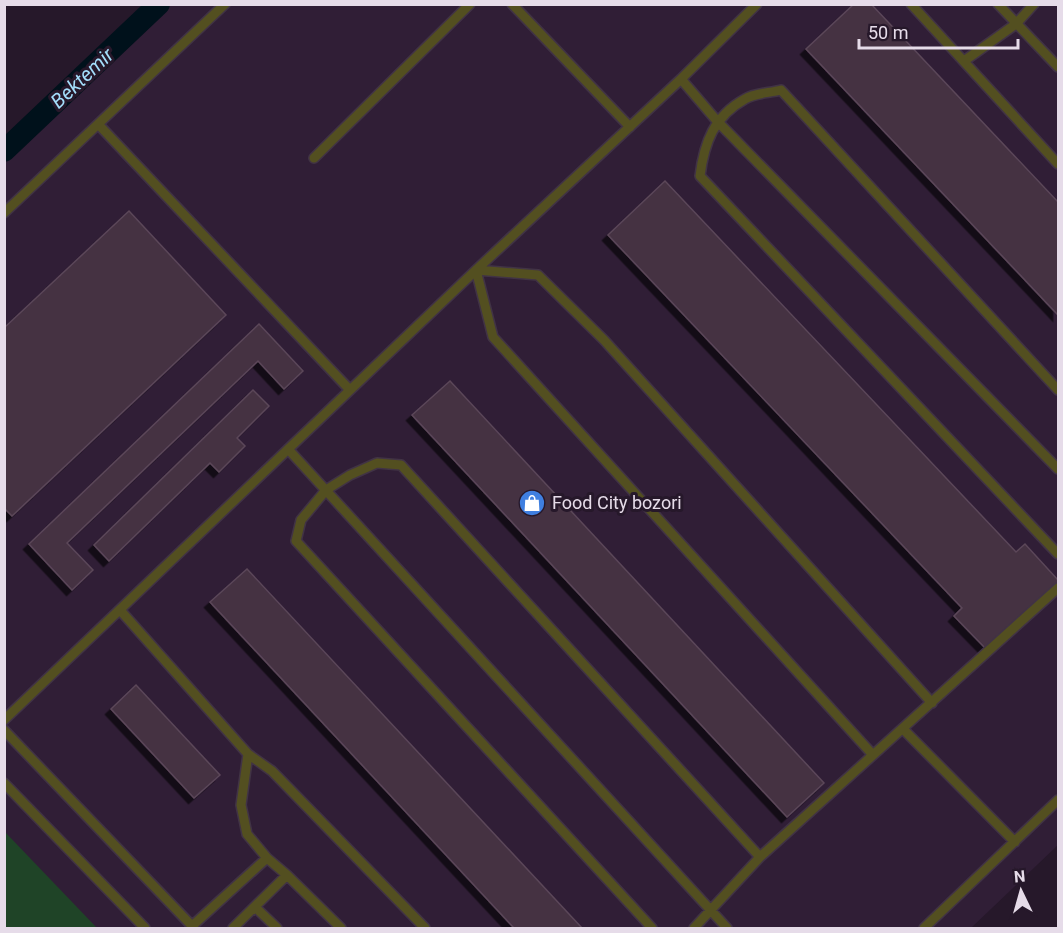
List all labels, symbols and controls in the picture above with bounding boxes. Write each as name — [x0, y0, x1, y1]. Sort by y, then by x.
scale bar — [859, 12, 1018, 50]
text: 50 m — [868, 22, 908, 43]
water label: Bektemir — [46, 42, 119, 113]
shop icon: Food City bozori — [517, 488, 547, 518]
place label: Food City bozori — [552, 492, 682, 513]
north arrow — [991, 861, 1051, 921]
text: N — [1013, 867, 1026, 887]

